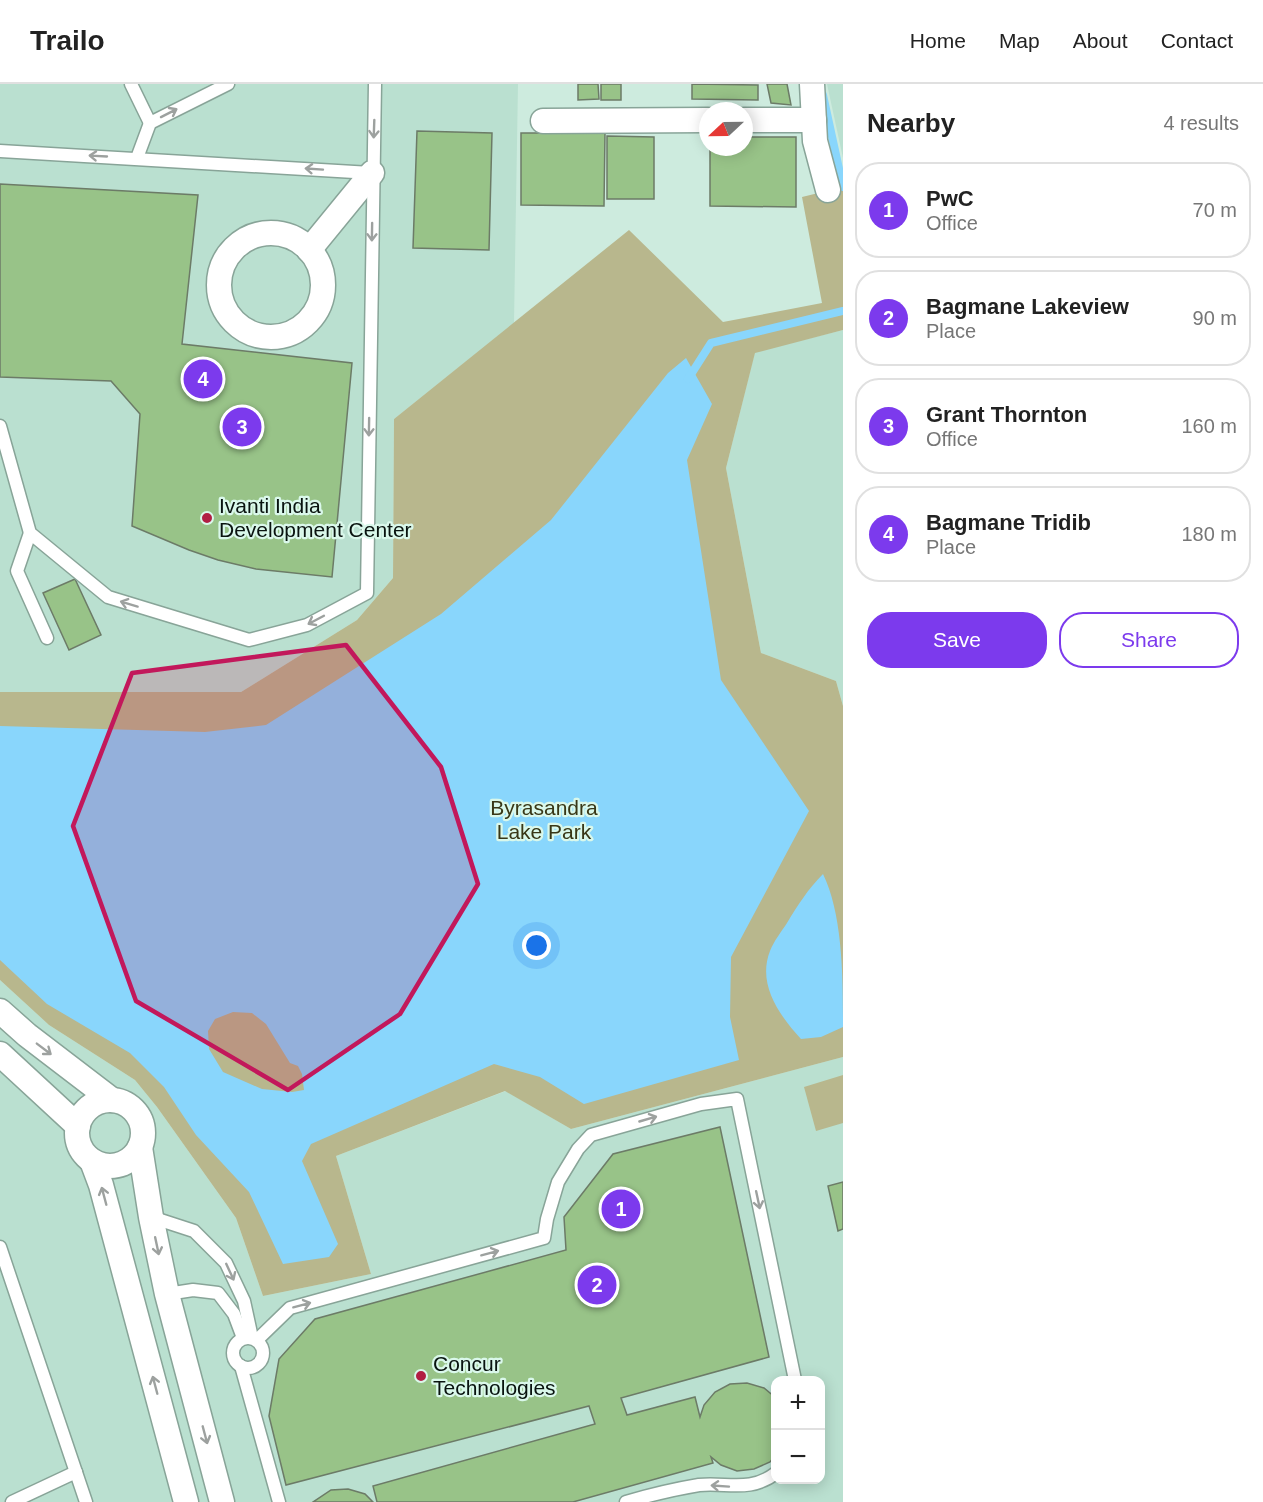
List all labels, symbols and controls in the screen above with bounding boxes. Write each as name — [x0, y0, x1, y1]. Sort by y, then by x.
text: Trailo — [30, 25, 105, 56]
text: Home — [910, 29, 966, 52]
text: Map — [999, 29, 1040, 52]
text: About — [1073, 29, 1128, 52]
text: Contact — [1161, 29, 1233, 52]
north arrow — [699, 102, 753, 156]
one-way arrow — [160, 107, 178, 119]
text: Nearby — [867, 108, 955, 138]
text: 4 results — [1163, 112, 1239, 134]
one-way arrow — [368, 118, 379, 138]
one-way arrow — [89, 150, 109, 161]
one-way arrow — [304, 164, 324, 175]
text: PwC — [926, 186, 974, 211]
text: 1 — [883, 199, 894, 221]
text: 70 m — [1193, 199, 1237, 221]
text: Office — [926, 212, 978, 234]
one-way arrow — [366, 221, 377, 241]
text: Bagmane Lakeview — [926, 294, 1129, 319]
text: 2 — [883, 307, 894, 329]
text: 90 m — [1193, 307, 1237, 329]
text: Place — [926, 320, 976, 342]
pin: 4 — [184, 356, 222, 402]
text: Grant Thornton — [926, 402, 1087, 427]
pin: 3 — [222, 404, 262, 450]
text: 3 — [883, 415, 894, 437]
text: 160 m — [1181, 415, 1237, 437]
one-way arrow — [363, 416, 375, 436]
text: Office — [926, 428, 978, 450]
place label: Ivanti India Development Center — [219, 494, 412, 541]
text: Bagmane Tridib — [926, 510, 1091, 535]
marker: Ivanti India Development Center — [200, 511, 214, 525]
text: 4 — [883, 523, 894, 545]
text: 180 m — [1181, 523, 1237, 545]
text: Place — [926, 536, 976, 558]
one-way arrow — [120, 598, 139, 609]
button: Save — [867, 612, 1047, 668]
button: Share — [1059, 612, 1239, 668]
one-way arrow — [307, 615, 325, 627]
park label: Byrasandra Lake Park — [490, 796, 598, 843]
your location — [522, 931, 551, 960]
one-way arrow — [36, 1042, 52, 1055]
one-way arrow — [638, 1113, 657, 1124]
pin: 1 — [602, 1186, 640, 1232]
one-way arrow — [98, 1187, 109, 1206]
one-way arrow — [753, 1190, 764, 1210]
one-way arrow — [152, 1236, 163, 1256]
one-way arrow — [480, 1247, 499, 1258]
pin: 2 — [578, 1262, 616, 1308]
one-way arrow — [225, 1263, 237, 1281]
one-way arrow — [292, 1299, 311, 1310]
place label: Concur Technologies — [433, 1352, 556, 1399]
marker: Concur Technologies — [414, 1369, 428, 1383]
one-way arrow — [148, 1376, 160, 1395]
map controls — [771, 1376, 825, 1484]
button: + — [771, 1376, 825, 1430]
one-way arrow — [199, 1426, 211, 1445]
button: − — [771, 1430, 825, 1484]
one-way arrow — [711, 1480, 731, 1491]

